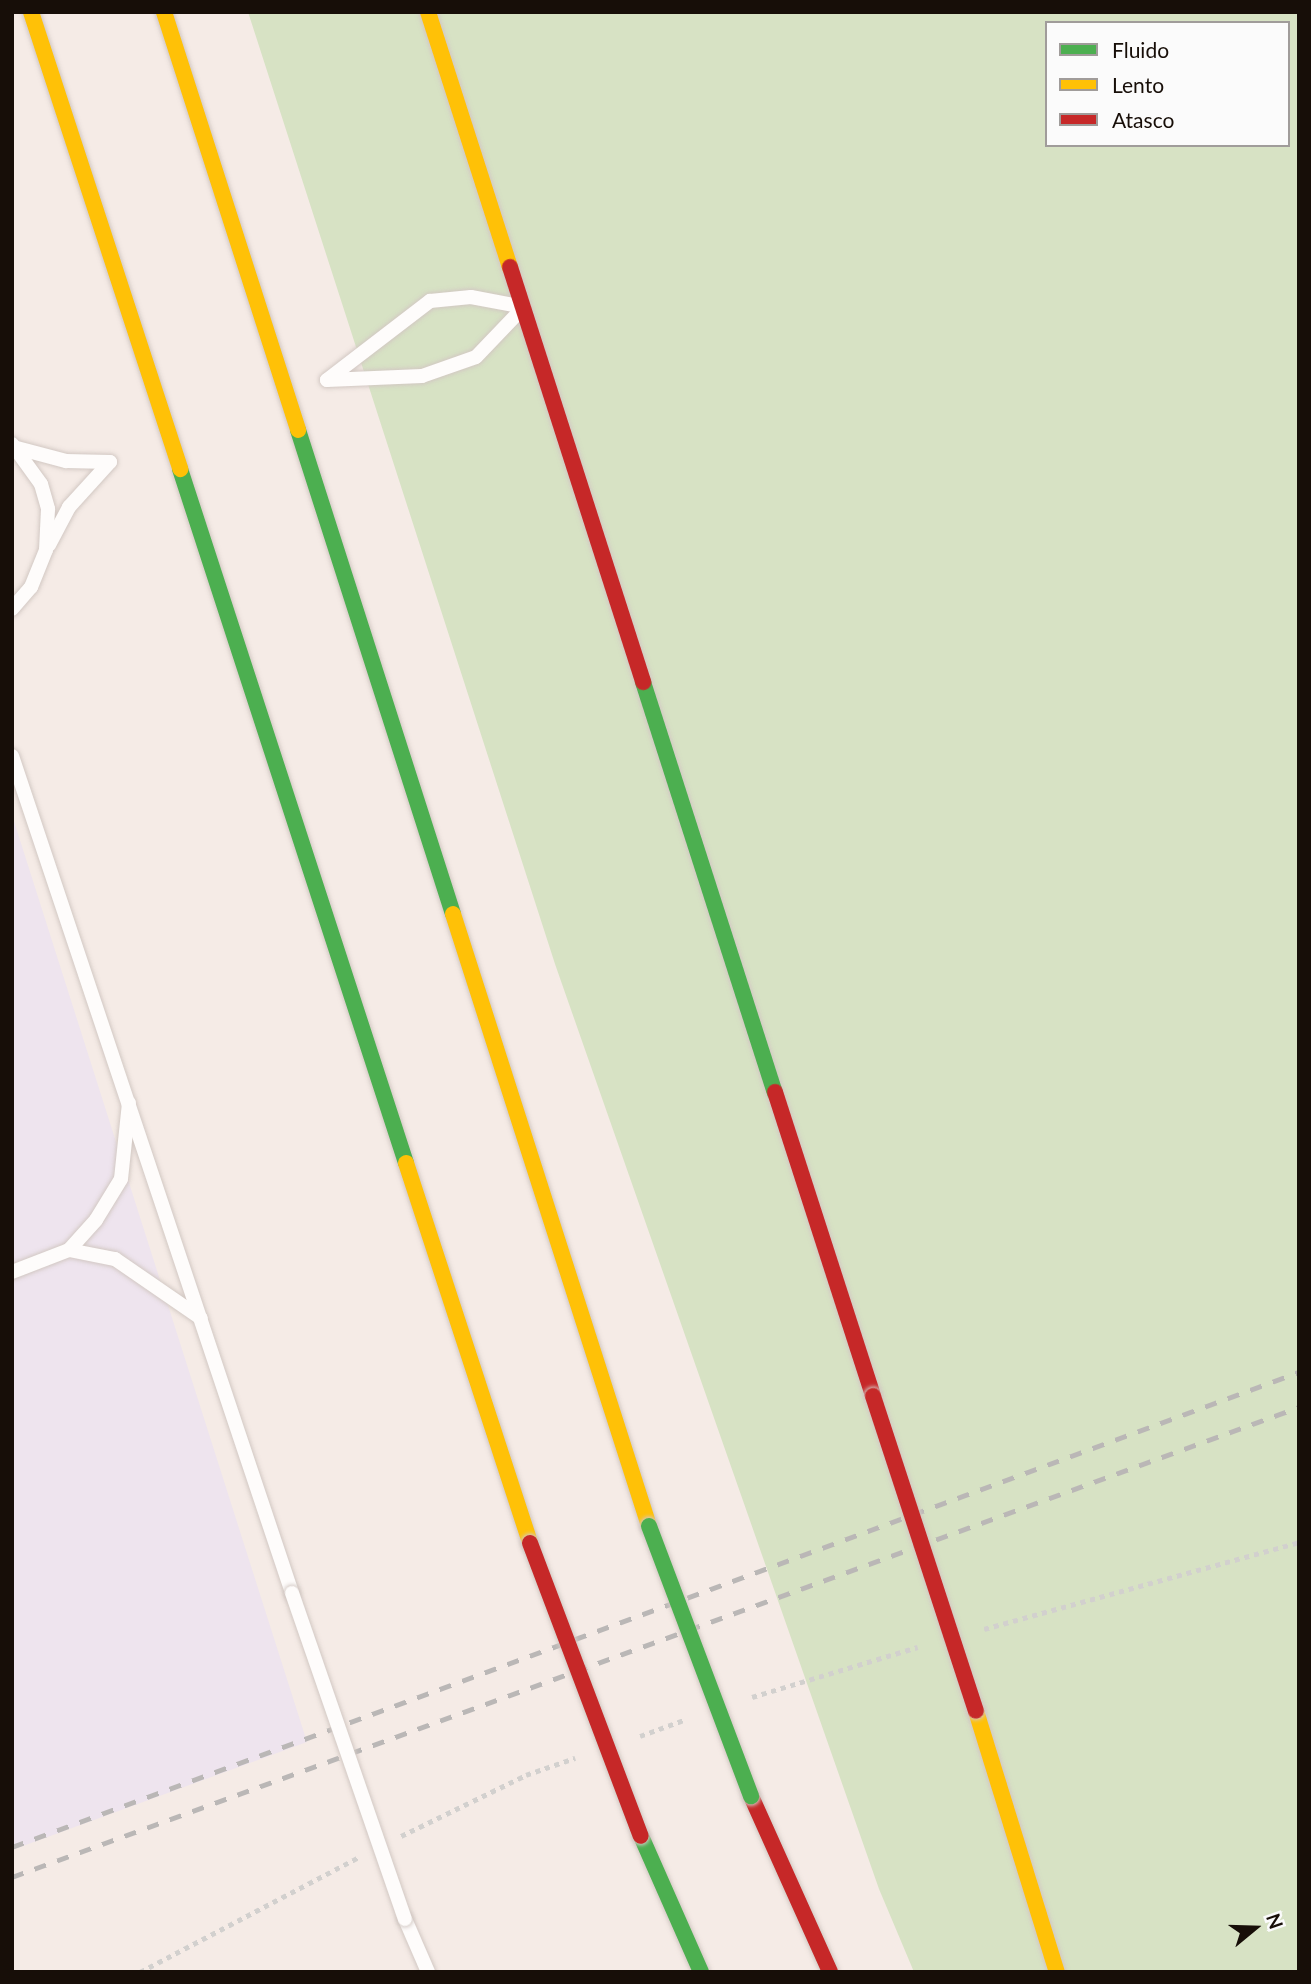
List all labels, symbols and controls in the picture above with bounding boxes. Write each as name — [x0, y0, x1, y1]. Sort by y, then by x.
legend — [1045, 21, 1290, 147]
text: Fluido — [1112, 37, 1169, 62]
text: Lento — [1112, 72, 1164, 97]
text: Atasco — [1112, 107, 1174, 132]
north arrow — [1220, 1893, 1290, 1963]
text: N — [1262, 1910, 1289, 1932]

